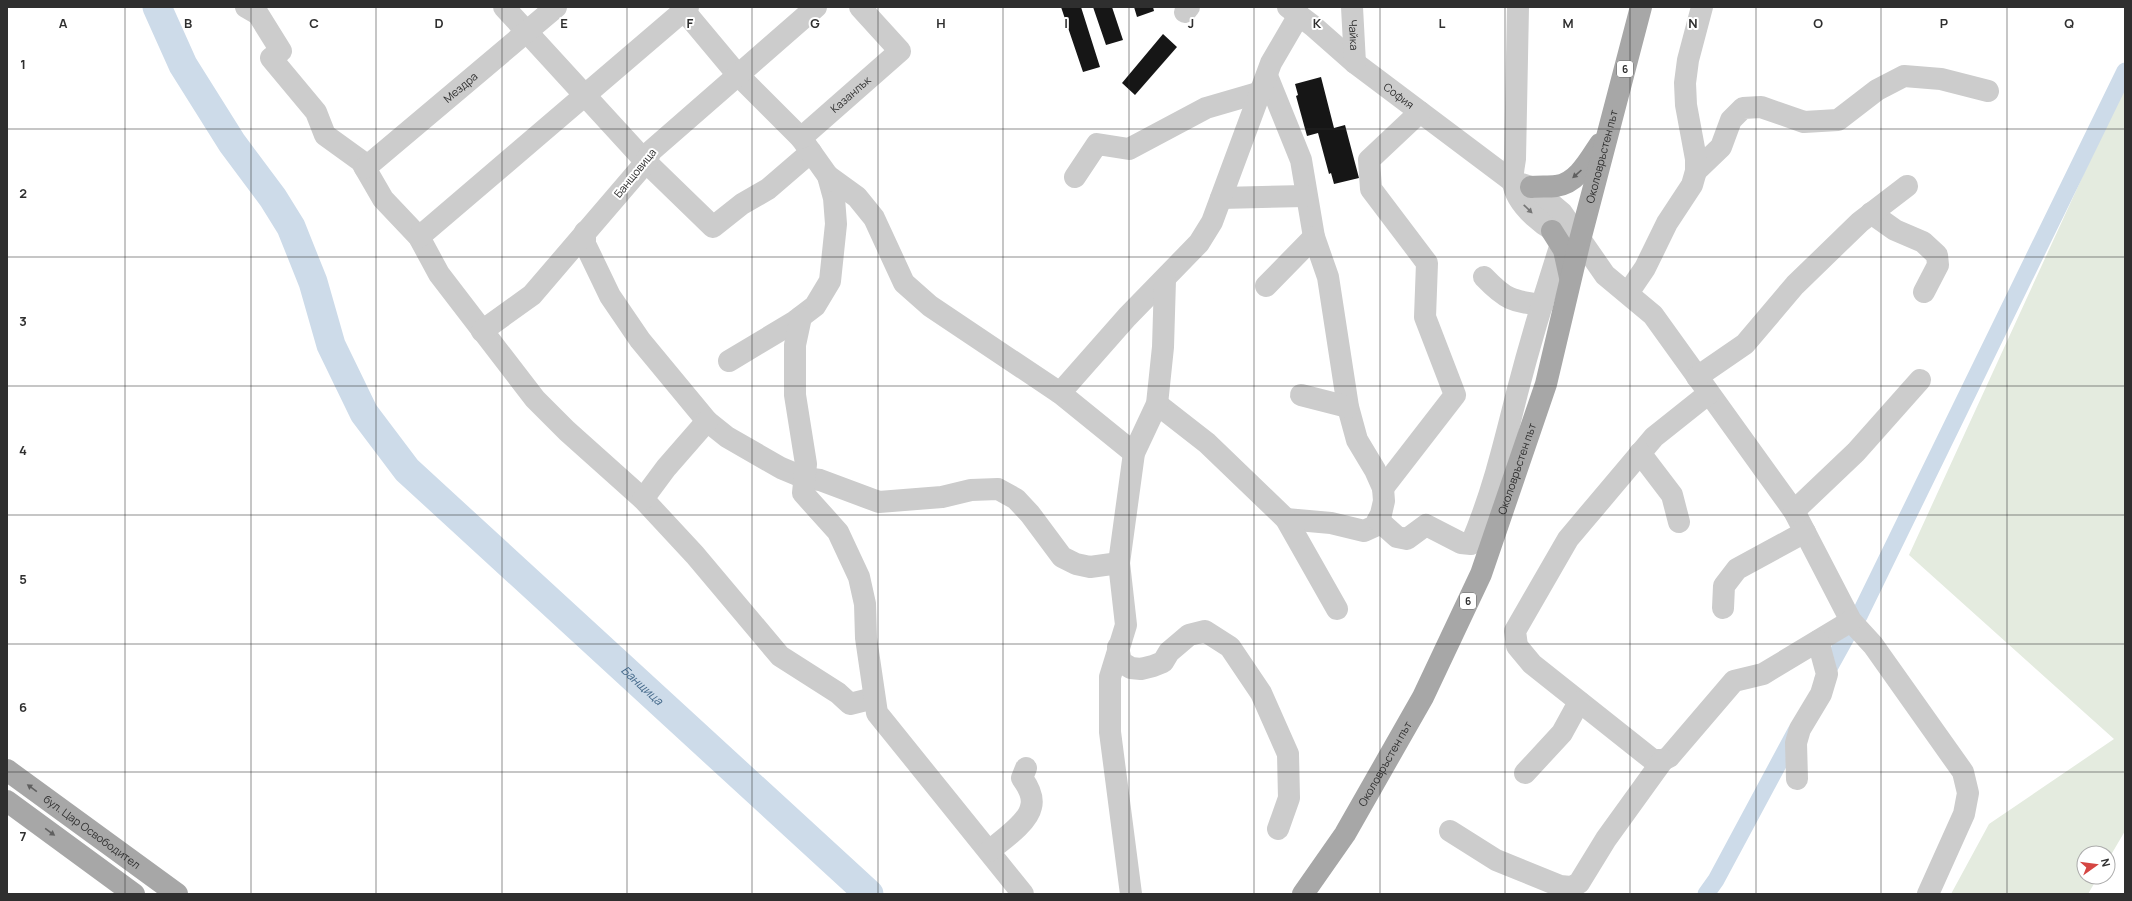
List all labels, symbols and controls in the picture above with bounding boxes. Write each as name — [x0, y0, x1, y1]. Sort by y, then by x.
text: A — [59, 14, 68, 32]
text: B — [184, 14, 192, 32]
text: C — [309, 14, 319, 32]
text: D — [434, 14, 444, 32]
text: E — [560, 14, 568, 32]
text: F — [687, 14, 694, 32]
text: G — [810, 14, 820, 32]
text: H — [936, 14, 946, 32]
text: I — [1064, 14, 1068, 32]
text: J — [1188, 14, 1194, 32]
text: K — [1313, 14, 1322, 32]
text: L — [1439, 14, 1446, 32]
text: M — [1562, 14, 1574, 32]
text: N — [1688, 14, 1698, 32]
text: O — [1813, 14, 1823, 32]
text: P — [1940, 14, 1948, 32]
text: Q — [2064, 14, 2074, 32]
street label: Чайка — [1346, 19, 1362, 51]
text: 1 — [20, 55, 26, 73]
road number: 6 — [1617, 61, 1633, 77]
street label: Мездра — [440, 68, 480, 106]
street label: Казанлък — [827, 72, 874, 116]
street label: София — [1381, 79, 1417, 112]
street label: Околовръстен път — [1582, 108, 1621, 205]
street label: Банщовица — [610, 145, 659, 200]
one-way arrow — [1572, 169, 1582, 179]
text: 2 — [19, 184, 27, 202]
one-way arrow — [1523, 204, 1533, 214]
text: 3 — [19, 312, 27, 330]
street label: Околовръстен път — [1494, 420, 1539, 517]
text: 4 — [19, 441, 27, 459]
text: 5 — [19, 570, 27, 588]
road number: 6 — [1460, 593, 1476, 609]
water label: Банщица — [618, 662, 668, 710]
text: 6 — [19, 698, 27, 716]
street label: Околовръстен път — [1354, 718, 1415, 809]
one-way arrow — [27, 784, 38, 792]
street label: бул. Цар Освободител — [41, 791, 144, 872]
text: 7 — [20, 827, 27, 845]
one-way arrow — [44, 828, 55, 836]
north arrow — [2076, 845, 2116, 885]
text: N — [2098, 857, 2114, 868]

